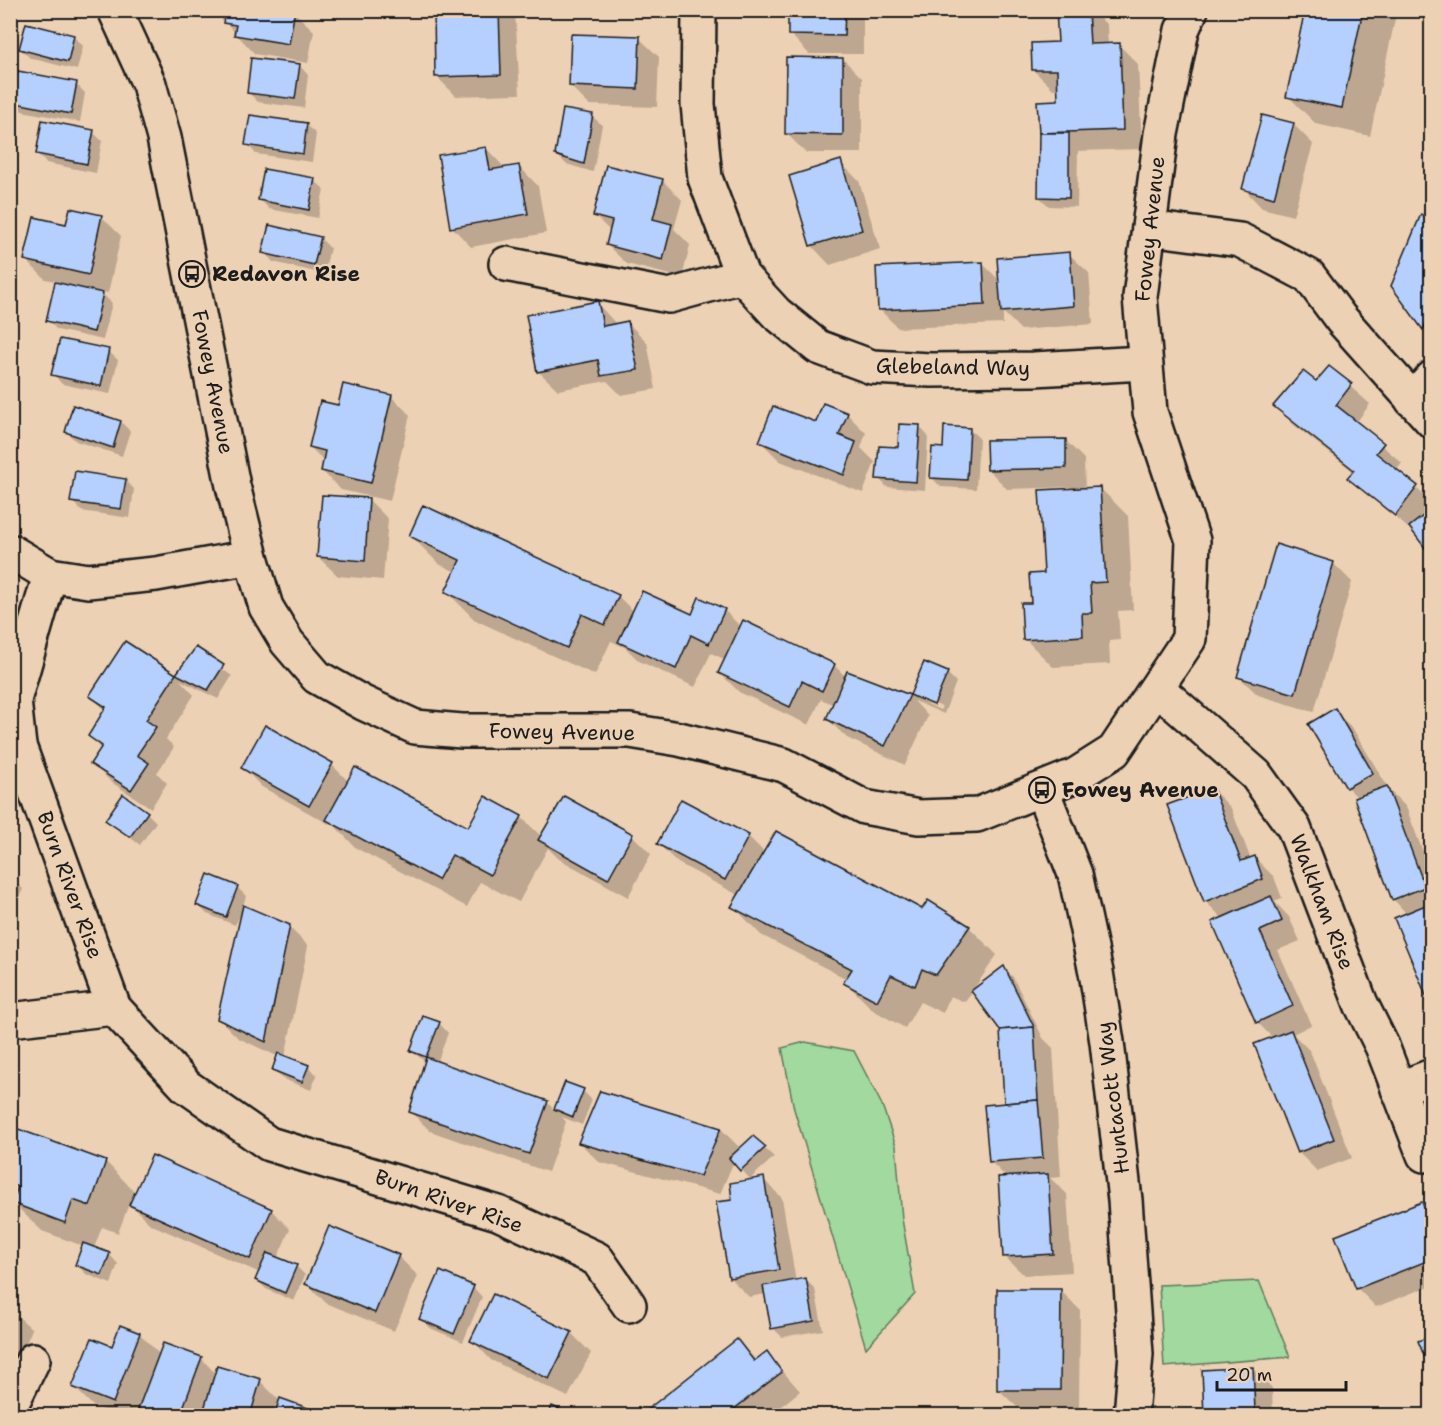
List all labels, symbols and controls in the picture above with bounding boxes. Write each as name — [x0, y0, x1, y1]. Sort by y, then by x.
street label: Fowey Avenue — [1128, 155, 1172, 303]
bus stop icon: Redavon Rise — [177, 259, 207, 289]
place label: Redavon Rise — [212, 260, 360, 288]
street label: Fowey Avenue — [185, 307, 241, 457]
street label: Glebeland Way — [876, 352, 1030, 382]
street label: Fowey Avenue — [489, 717, 635, 747]
bus stop icon: Fowey Avenue — [1027, 775, 1057, 805]
place label: Fowey Avenue — [1062, 776, 1219, 804]
street label: Burn River Rise — [30, 807, 110, 963]
street label: Walkham Rise — [1283, 830, 1361, 974]
street label: Huntacott Way — [1090, 1020, 1136, 1176]
street label: Burn River Rise — [371, 1163, 527, 1239]
scale bar — [1217, 1354, 1346, 1392]
text: 20 m — [1226, 1363, 1272, 1387]

